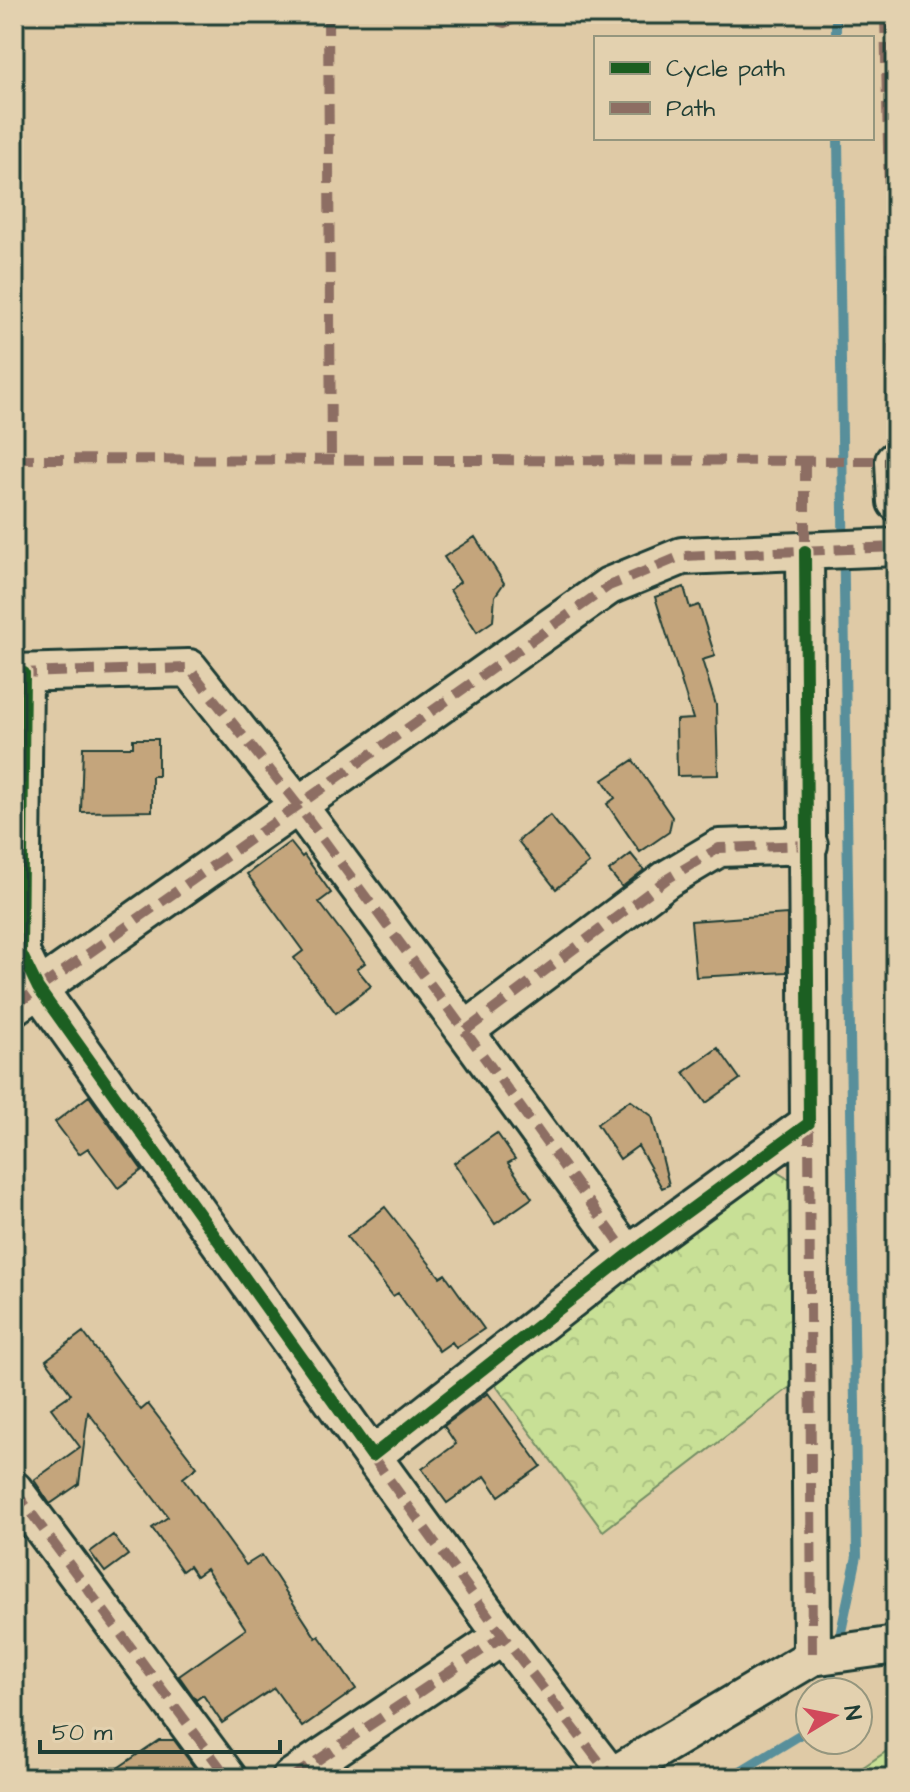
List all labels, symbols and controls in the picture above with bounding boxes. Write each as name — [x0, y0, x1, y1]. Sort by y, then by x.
legend — [594, 36, 874, 140]
text: Cycle path — [666, 52, 785, 87]
text: Path — [666, 92, 715, 126]
north arrow — [794, 1676, 874, 1756]
text: N — [836, 1703, 869, 1722]
scale bar — [40, 1704, 280, 1754]
text: 50 m — [52, 1716, 113, 1750]

